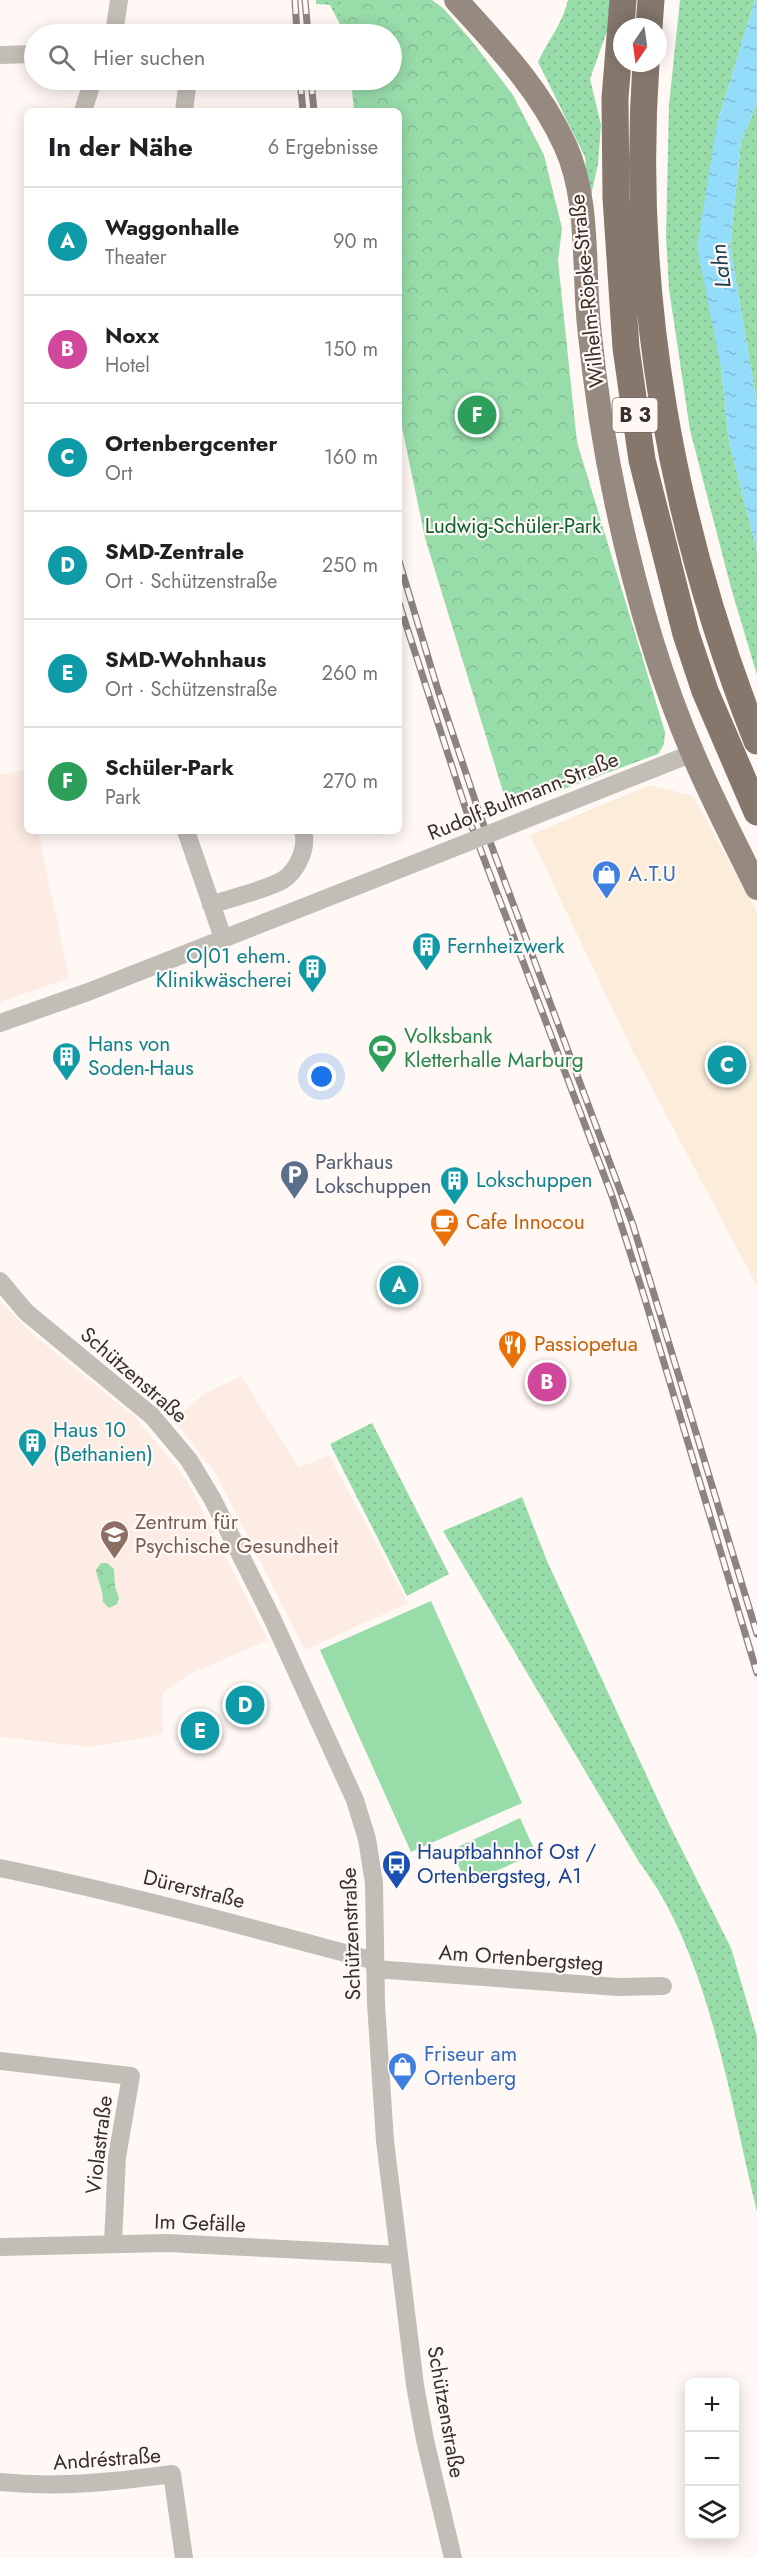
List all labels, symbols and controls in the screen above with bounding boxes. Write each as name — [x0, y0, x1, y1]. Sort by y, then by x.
north arrow — [613, 18, 667, 72]
search box — [24, 24, 402, 90]
icon: search — [45, 41, 78, 74]
text: Hier suchen — [93, 41, 205, 73]
text: In der Nähe — [48, 128, 193, 166]
text: 6 Ergebnisse — [268, 133, 378, 162]
street label: Wilhelm-Röpke-Straße — [562, 193, 612, 389]
text: Waggonhalle — [105, 211, 239, 243]
text: A — [60, 227, 75, 256]
text: 90 m — [333, 227, 378, 256]
water label: Lahn — [701, 242, 739, 290]
text: Theater — [105, 243, 167, 272]
text: Noxx — [105, 319, 159, 351]
text: B — [61, 335, 74, 364]
text: 150 m — [324, 335, 378, 364]
text: Hotel — [105, 351, 150, 380]
pin: F — [458, 392, 496, 438]
road number: B 3 — [612, 398, 658, 432]
text: Ortenbergcenter — [105, 427, 277, 459]
text: C — [60, 443, 75, 472]
text: 160 m — [324, 443, 378, 472]
text: Ort — [105, 459, 132, 488]
park label: Ludwig-Schüler-Park — [425, 511, 602, 541]
text: SMD-Zentrale — [105, 535, 244, 567]
text: D — [60, 551, 75, 580]
text: 250 m — [322, 551, 378, 580]
text: Ort · Schützenstraße — [105, 567, 277, 596]
text: SMD-Wohnhaus — [105, 643, 266, 675]
text: E — [61, 659, 74, 688]
text: 260 m — [322, 659, 378, 688]
text: Ort · Schützenstraße — [105, 675, 277, 704]
street label: Rudolf-Bultmann-Straße — [423, 744, 623, 848]
text: Schüler-Park — [105, 751, 234, 783]
text: F — [62, 767, 73, 796]
text: 270 m — [323, 767, 378, 796]
text: Park — [105, 783, 141, 812]
shop icon: A.T.U — [591, 858, 623, 900]
place label: A.T.U — [628, 859, 676, 889]
building icon: Fernheizwerk — [410, 930, 442, 972]
place label: Fernheizwerk — [447, 931, 565, 961]
place label: O|01 ehem. Klinikwäscherei — [156, 941, 292, 995]
building icon: O|01 ehem. Klinikwäscherei — [297, 952, 329, 994]
place label: Volksbank Kletterhalle Marburg — [404, 1021, 584, 1075]
place label: Hans von Soden-Haus — [88, 1029, 194, 1083]
sports icon: Volksbank Kletterhalle Marburg — [367, 1032, 399, 1074]
building icon: Hans von Soden-Haus — [51, 1040, 83, 1082]
pin: C — [708, 1042, 746, 1088]
your location — [307, 1062, 336, 1091]
place label: Parkhaus Lokschuppen — [315, 1147, 432, 1201]
parking icon: Parkhaus Lokschuppen — [278, 1158, 310, 1200]
building icon: Lokschuppen — [439, 1164, 471, 1206]
place label: Lokschuppen — [476, 1165, 593, 1195]
cafe icon: Cafe Innocou — [429, 1206, 461, 1248]
place label: Cafe Innocou — [466, 1207, 585, 1237]
pin: A — [380, 1262, 418, 1308]
street label: Schützenstraße — [74, 1320, 194, 1430]
restaurant icon: Passiopetua — [497, 1328, 529, 1370]
place label: Passiopetua — [534, 1329, 638, 1359]
pin: B — [528, 1360, 566, 1404]
place label: Haus 10 (Bethanien) — [53, 1415, 153, 1469]
building icon: Haus 10 (Bethanien) — [16, 1426, 48, 1468]
place label: Zentrum für Psychische Gesundheit — [135, 1507, 338, 1561]
school or university icon: Zentrum für Psychische Gesundheit — [98, 1518, 130, 1560]
pin: D — [226, 1682, 264, 1728]
pin: E — [180, 1708, 220, 1754]
place label: Hauptbahnhof Ost / Ortenbergsteg, A1 — [417, 1837, 596, 1891]
bus stop icon: Hauptbahnhof Ost / Ortenbergsteg, A1 — [380, 1848, 412, 1890]
street label: Dürerstraße — [140, 1862, 248, 1916]
street label: Schützenstraße — [334, 1867, 368, 2001]
street label: Am Ortenbergsteg — [438, 1937, 604, 1979]
place label: Friseur am Ortenberg — [424, 2039, 517, 2093]
shop icon: Friseur am Ortenberg — [387, 2050, 419, 2092]
street label: Violastraße — [78, 2094, 120, 2196]
street label: Im Gefälle — [154, 2206, 246, 2240]
street label: Schützenstraße — [420, 2344, 472, 2480]
map controls — [685, 2378, 739, 2540]
button: + — [685, 2378, 739, 2432]
button: − — [685, 2432, 739, 2486]
street label: Andréstraße — [52, 2440, 162, 2478]
button: layers — [685, 2486, 739, 2540]

